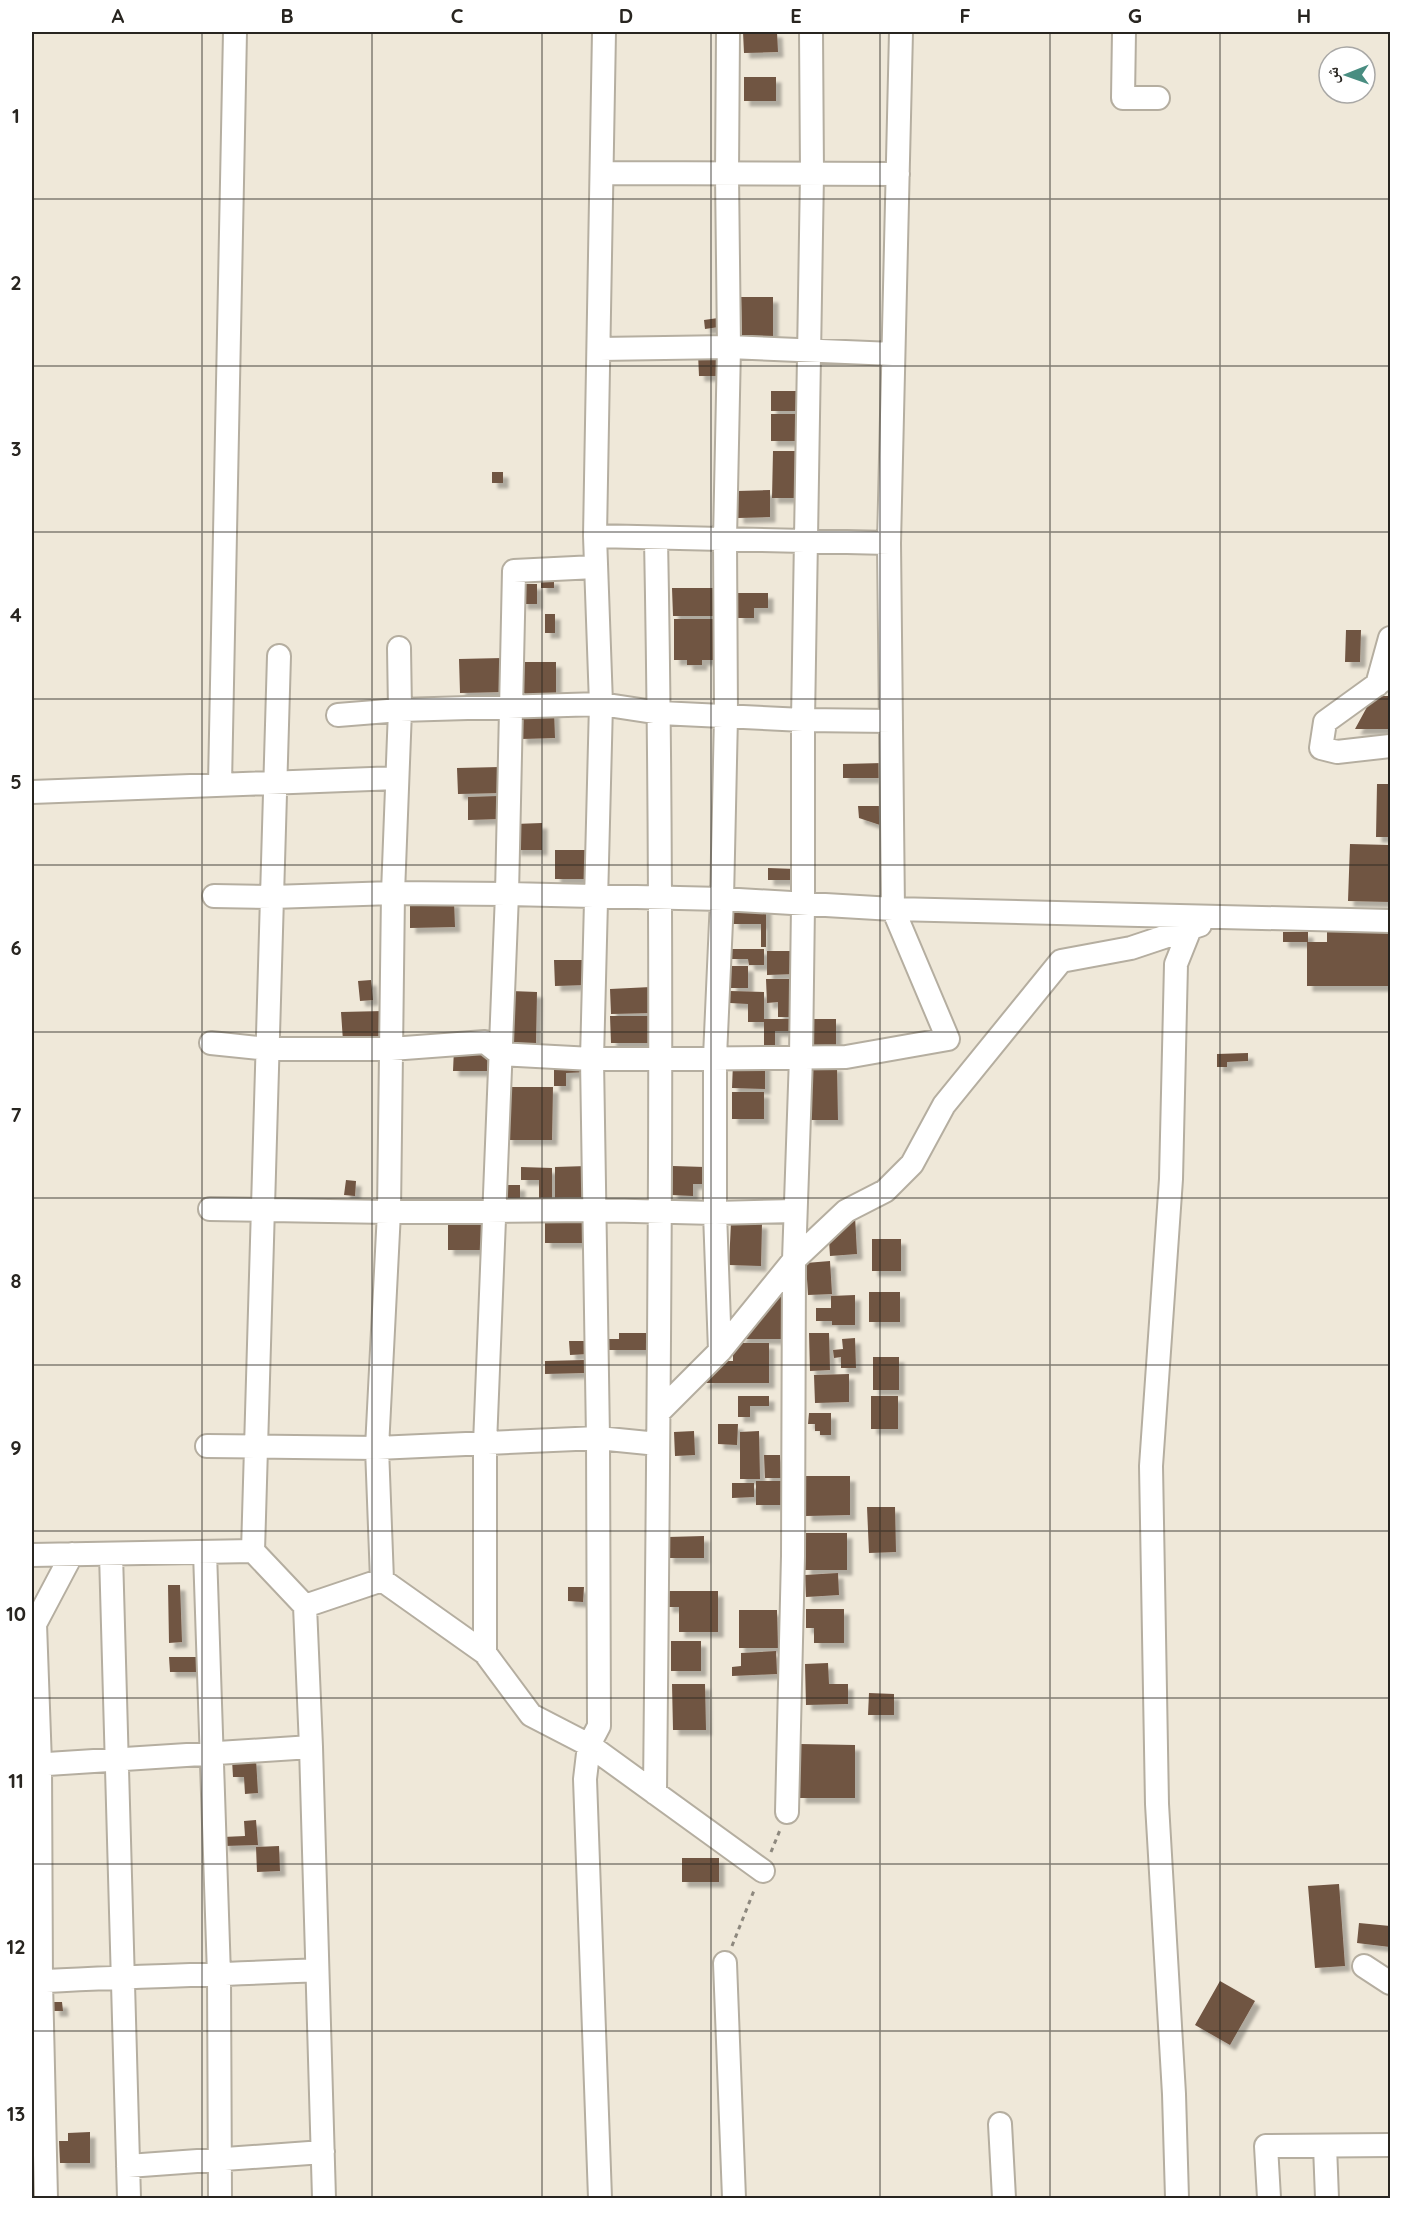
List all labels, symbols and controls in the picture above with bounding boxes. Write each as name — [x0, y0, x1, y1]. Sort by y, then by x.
text: A — [112, 3, 125, 28]
text: B — [280, 3, 294, 28]
text: C — [451, 3, 464, 28]
text: D — [619, 3, 633, 28]
text: E — [790, 3, 802, 28]
text: F — [959, 3, 971, 28]
text: G — [1128, 3, 1142, 28]
text: H — [1297, 3, 1311, 28]
north arrow — [1317, 45, 1377, 105]
text: ش — [1322, 67, 1342, 84]
text: 1 — [12, 103, 20, 128]
text: 2 — [10, 270, 22, 295]
text: 3 — [11, 436, 21, 461]
text: 4 — [10, 602, 22, 627]
text: 5 — [10, 769, 22, 794]
text: 6 — [10, 935, 22, 960]
text: 7 — [11, 1102, 22, 1127]
text: 8 — [11, 1268, 22, 1293]
text: 9 — [10, 1435, 22, 1460]
text: 10 — [6, 1601, 26, 1626]
text: 11 — [8, 1768, 24, 1793]
text: 12 — [6, 1934, 26, 1959]
text: 13 — [7, 2101, 25, 2126]

